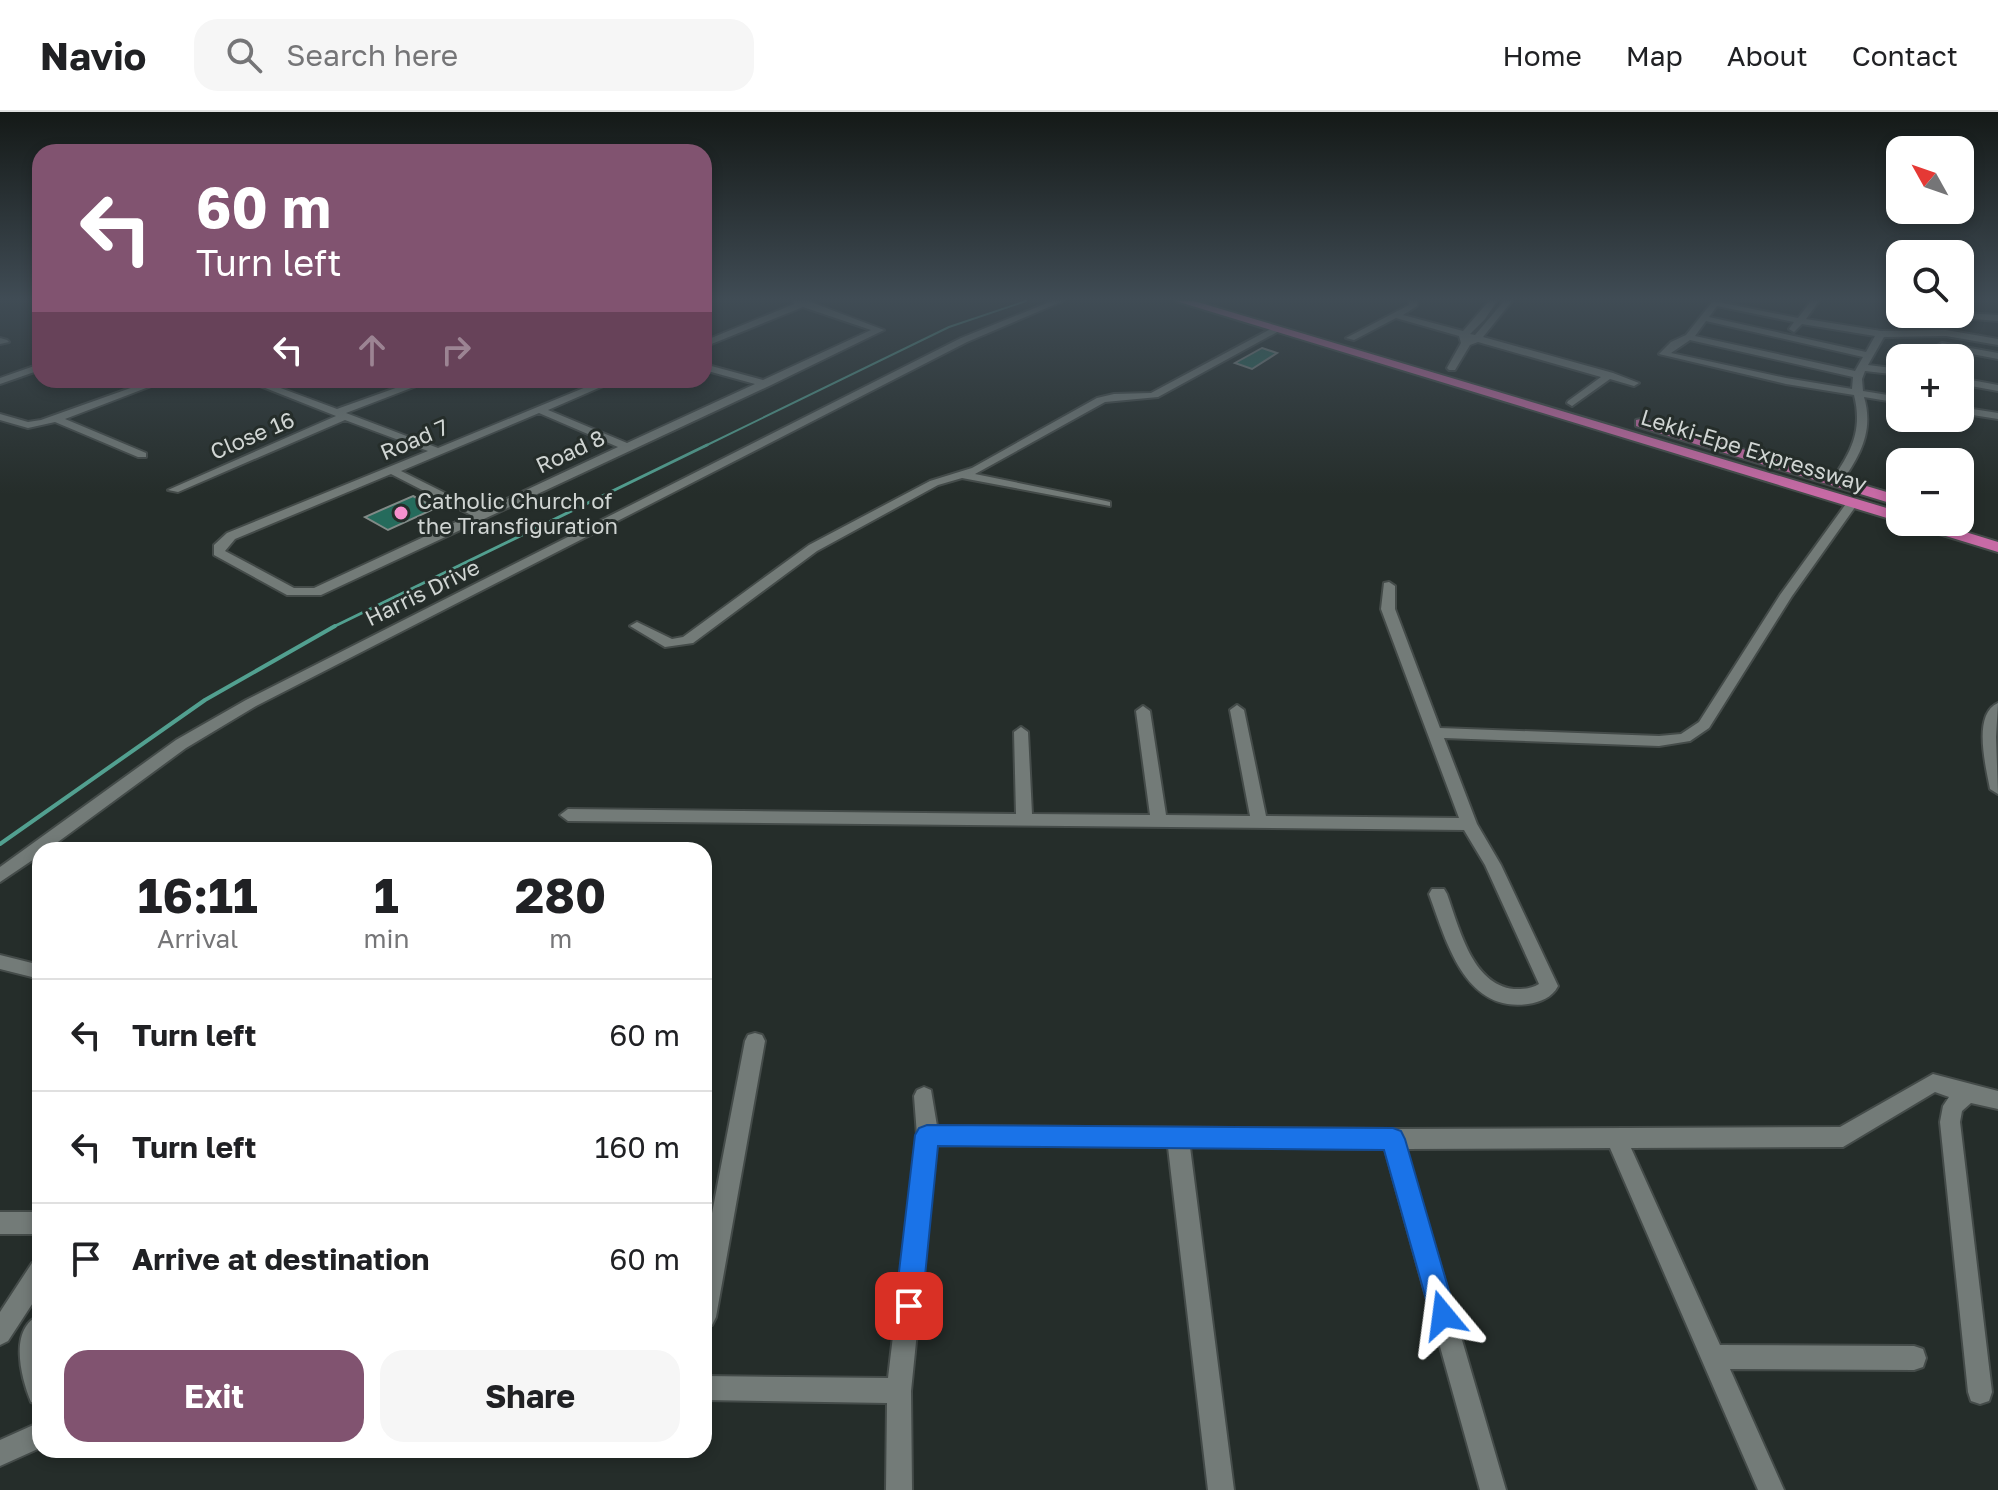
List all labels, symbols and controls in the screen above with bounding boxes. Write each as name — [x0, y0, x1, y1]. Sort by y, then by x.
search box — [194, 19, 754, 91]
text: Navio — [40, 33, 146, 78]
icon: search — [222, 33, 266, 77]
text: Search here — [286, 37, 458, 73]
text: Home — [1503, 39, 1582, 72]
text: Map — [1626, 39, 1683, 72]
text: About — [1727, 39, 1808, 72]
text: Contact — [1852, 39, 1958, 72]
north arrow — [1886, 136, 1974, 224]
map controls — [1886, 136, 1974, 536]
text: 60 m — [196, 173, 331, 240]
icon: left — [64, 176, 168, 280]
button: search — [1886, 240, 1974, 328]
text: Turn left — [196, 241, 342, 284]
icon: left — [266, 328, 310, 372]
icon: ahead — [350, 328, 394, 372]
icon: right — [434, 328, 478, 372]
button: + — [1886, 344, 1974, 432]
street label: Lekki-Epe Expressway — [1638, 403, 1870, 497]
street label: Close 16 — [206, 405, 298, 465]
street label: Road 7 — [376, 413, 452, 465]
street label: Road 8 — [531, 423, 609, 479]
button: − — [1886, 448, 1974, 536]
place label: Catholic Church of the Transfiguration — [417, 487, 618, 539]
marker: Catholic Church of the Transfiguration — [392, 504, 410, 522]
street label: Harris Drive — [360, 553, 484, 631]
text: 16:11 — [138, 866, 258, 924]
text: 1 — [374, 866, 399, 924]
text: 280 — [515, 866, 606, 924]
text: Arrival — [157, 923, 238, 954]
text: min — [363, 923, 409, 954]
text: m — [549, 923, 572, 954]
icon: left — [64, 1013, 108, 1057]
text: Turn left — [132, 1017, 257, 1053]
text: 60 m — [609, 1017, 680, 1053]
icon: left — [64, 1125, 108, 1169]
text: Turn left — [132, 1129, 257, 1165]
text: 160 m — [595, 1129, 680, 1165]
icon: arrive — [64, 1237, 108, 1281]
text: Arrive at destination — [132, 1241, 429, 1277]
text: 60 m — [609, 1241, 680, 1277]
pin — [875, 1272, 943, 1340]
position arrow — [1401, 1273, 1485, 1357]
icon: arrive — [887, 1284, 931, 1328]
button: Exit — [64, 1350, 364, 1442]
button: Share — [380, 1350, 680, 1442]

